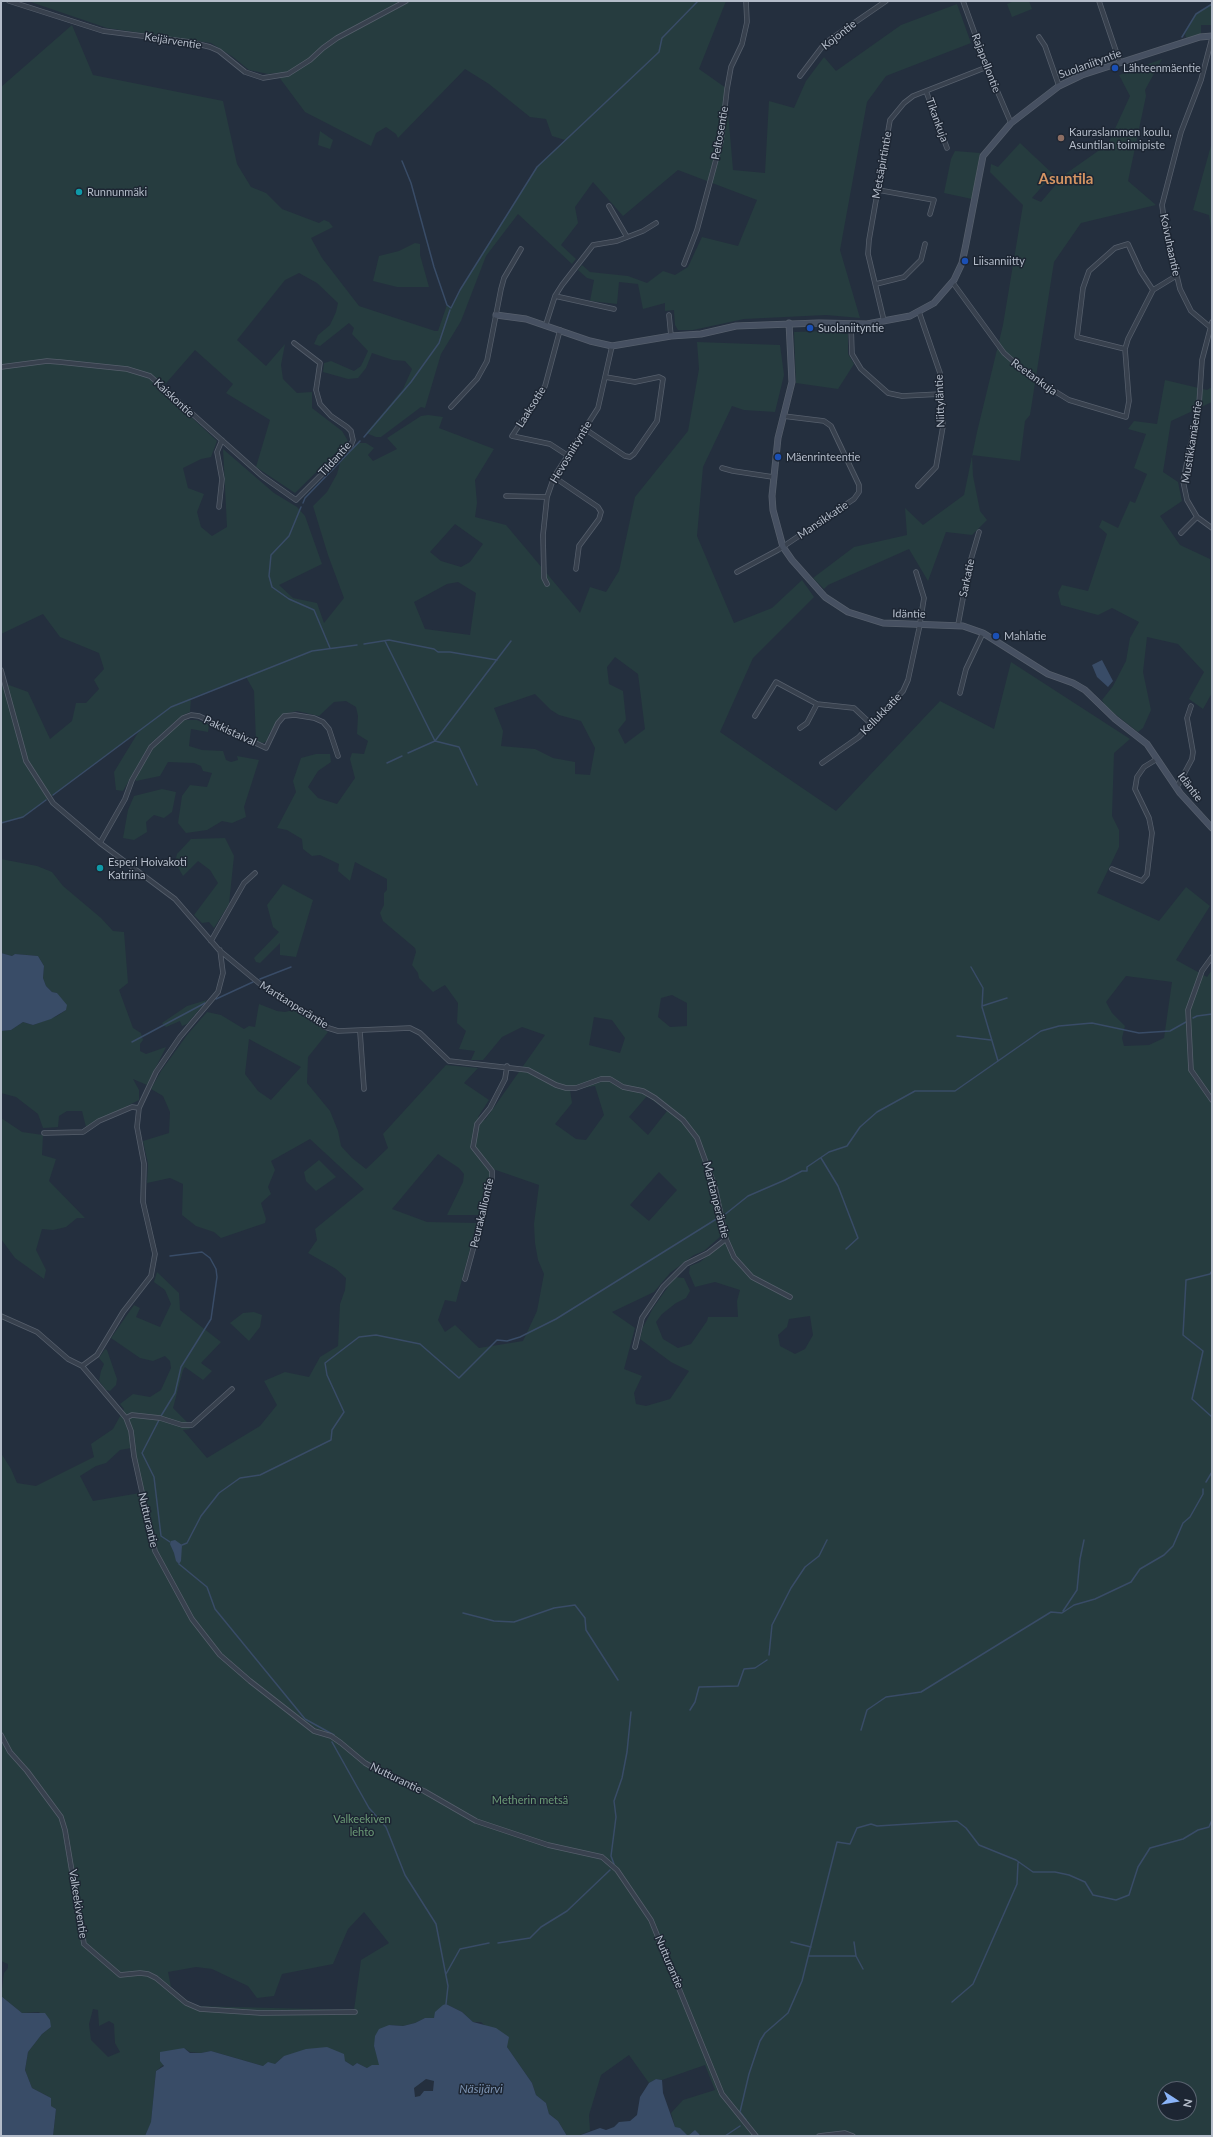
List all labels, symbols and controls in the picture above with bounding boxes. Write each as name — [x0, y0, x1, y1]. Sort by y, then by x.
street label: Kojontie — [819, 17, 859, 53]
street label: Keijärventie — [144, 30, 202, 52]
street label: Rajapellontie — [969, 31, 1003, 95]
street label: Suolaniityntie — [1057, 47, 1123, 81]
place label: Lähteenmäentie — [1123, 61, 1201, 75]
marker: Lähteenmäentie — [1110, 63, 1120, 73]
street label: Tikankuja — [923, 96, 951, 144]
street label: Peltosentie — [709, 105, 731, 161]
place label: Kauraslammen koulu, Asuntilan toimipiste — [1069, 125, 1172, 151]
street label: Metsäpirtintie — [870, 130, 894, 200]
marker: Kauraslammen koulu, Asuntilan toimipiste — [1056, 133, 1066, 143]
district label: Asuntila — [1039, 170, 1093, 188]
place label: Runnunmäki — [87, 185, 147, 199]
marker: Runnunmäki — [74, 187, 84, 197]
street label: Koivuhaantie — [1157, 213, 1183, 277]
place label: Liisanniitty — [973, 254, 1025, 268]
marker: Liisanniitty — [960, 256, 970, 266]
place label: Suolaniityntie — [818, 321, 884, 335]
marker: Suolaniityntie — [805, 323, 815, 333]
street label: Reetankuja — [1008, 356, 1060, 398]
street label: Niittyläntie — [932, 374, 948, 428]
street label: Kaiskontie — [151, 376, 197, 420]
street label: Laaksotie — [513, 384, 549, 430]
street label: Mustikkamäentie — [1179, 400, 1205, 484]
street label: Hevosniityntie — [547, 419, 595, 485]
street label: Tildantie — [316, 439, 354, 479]
place label: Mäenrinteentie — [786, 450, 860, 464]
marker: Mäenrinteentie — [773, 452, 783, 462]
street label: Mansikkatie — [795, 498, 851, 542]
street label: Sarkatie — [956, 558, 978, 598]
street label: Idäntie — [892, 607, 926, 621]
place label: Mahlatie — [1004, 629, 1046, 643]
marker: Mahlatie — [991, 631, 1001, 641]
street label: Kellukkatie — [858, 690, 904, 738]
street label: Pakkistaival — [202, 713, 258, 749]
street label: Idäntie — [1175, 770, 1205, 804]
place label: Esperi Hoivakoti Katriina — [108, 855, 187, 881]
marker: Esperi Hoivakoti Katriina — [95, 863, 105, 873]
street label: Marttanperäntie — [257, 979, 331, 1031]
street label: Marttanperäntie — [700, 1160, 732, 1240]
street label: Peurakalliontie — [468, 1177, 496, 1249]
street label: Nutturantie — [135, 1491, 161, 1549]
street label: Nutturantie — [368, 1760, 424, 1796]
park label: Metherin metsä — [492, 1793, 568, 1807]
park label: Valkeekiven lehto — [333, 1812, 391, 1838]
street label: Valkeekiventie — [66, 1868, 90, 1940]
street label: Nutturantie — [652, 1934, 686, 1990]
north arrow — [1157, 2081, 1197, 2121]
water label: Näsijärvi — [459, 2082, 503, 2096]
text: N — [1181, 2098, 1195, 2109]

